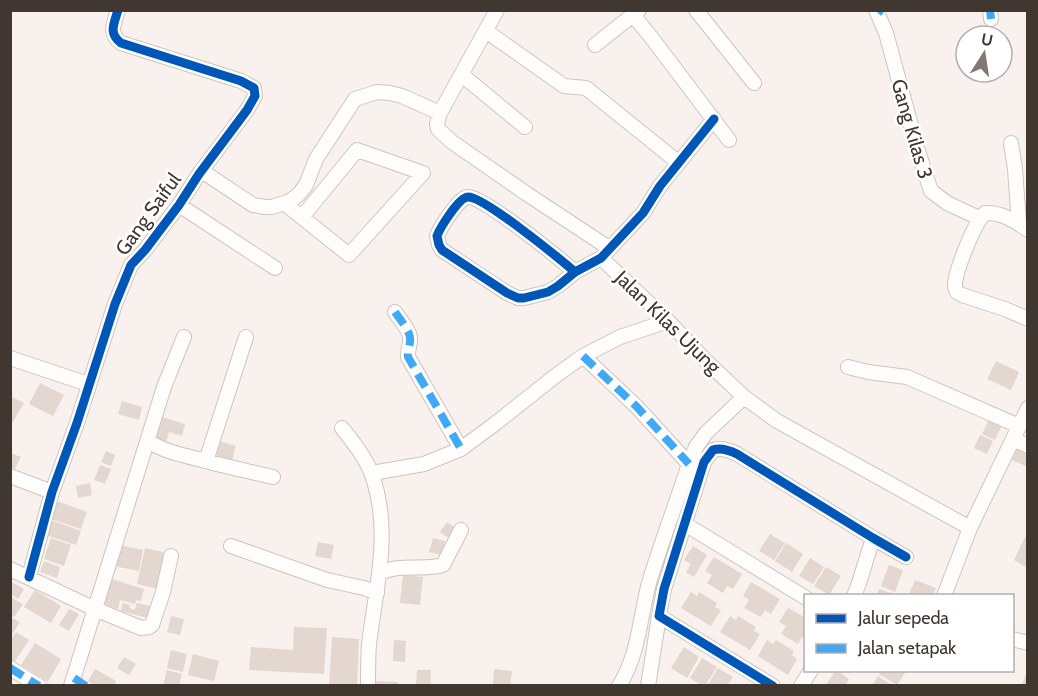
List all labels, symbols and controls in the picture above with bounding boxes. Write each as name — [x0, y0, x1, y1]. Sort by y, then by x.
north arrow — [954, 24, 1014, 84]
text: U — [979, 29, 995, 50]
street label: Gang Kilas 3 — [886, 76, 938, 182]
street label: Gang Saiful — [110, 168, 186, 260]
street label: Jalan Kilas Ujung — [609, 265, 727, 379]
legend — [804, 594, 1014, 672]
text: Jalur sepeda — [857, 607, 949, 629]
text: Jalan setapak — [857, 637, 957, 659]

